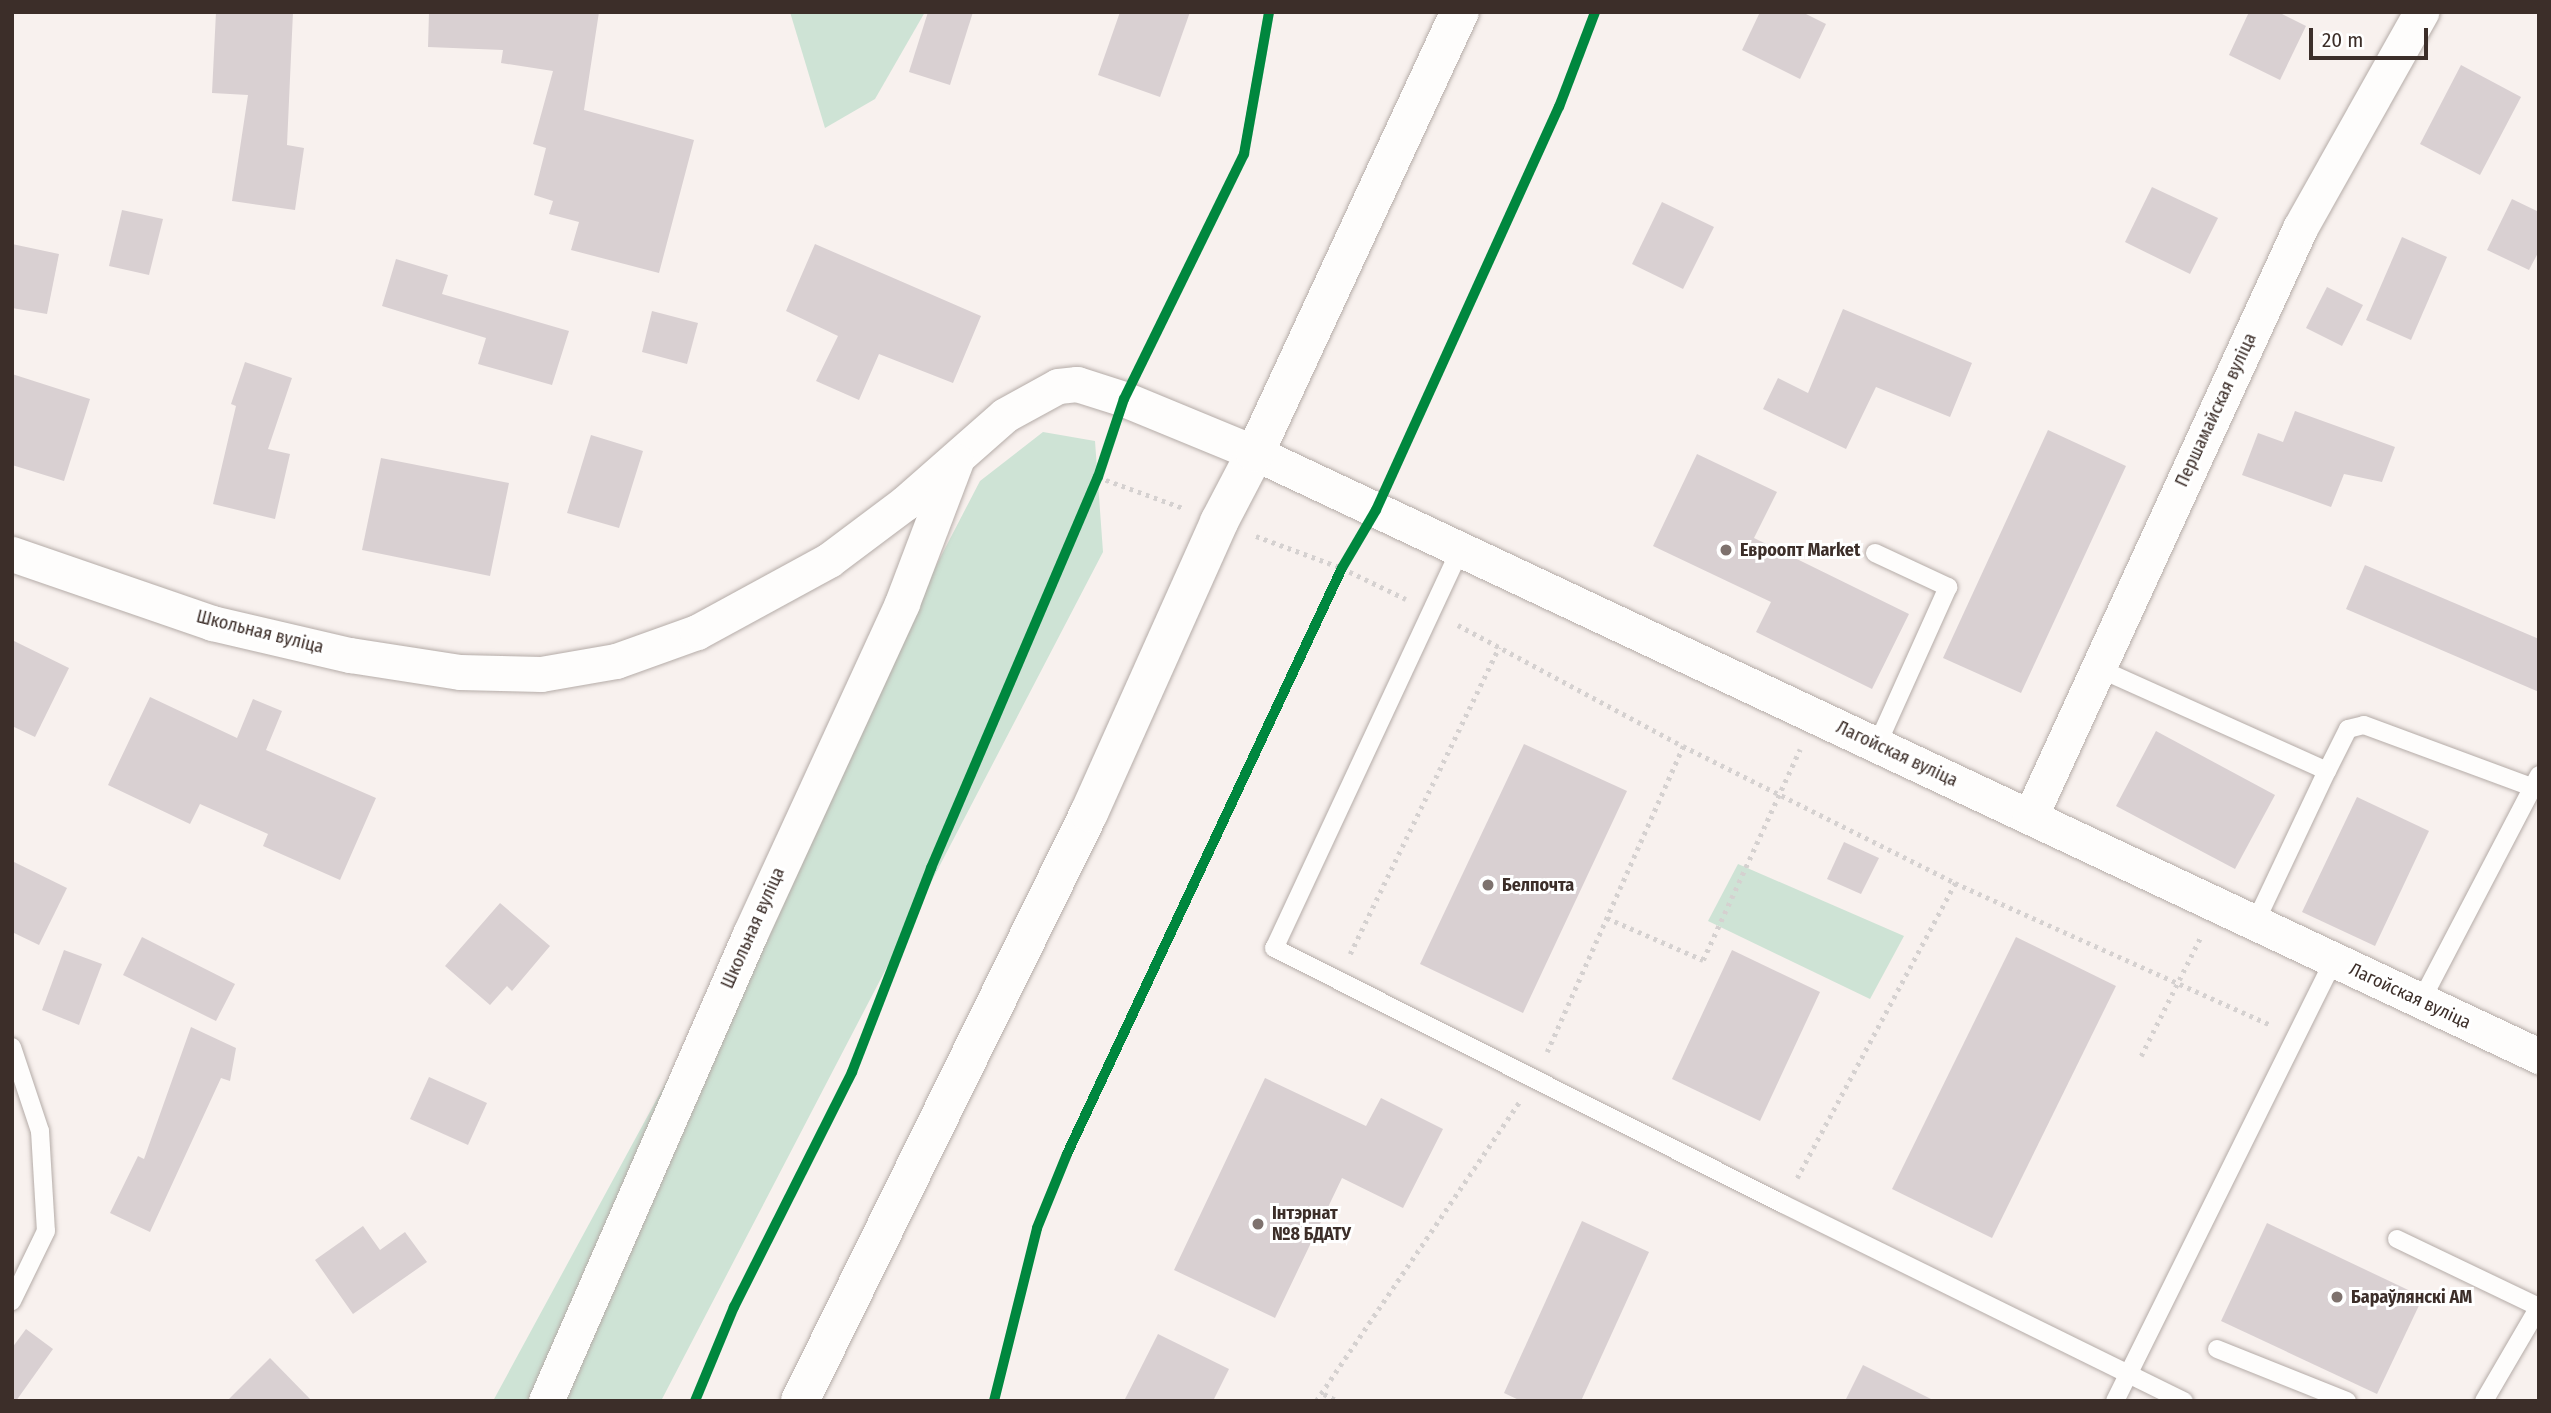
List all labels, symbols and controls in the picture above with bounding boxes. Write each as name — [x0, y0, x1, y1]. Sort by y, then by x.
scale bar — [2313, 14, 2432, 58]
text: 20 m — [2322, 27, 2363, 53]
street label: Першамайская вуліца — [2171, 330, 2261, 490]
place label: Евроопт Market — [1740, 539, 1860, 561]
marker: Евроопт Market — [1718, 542, 1734, 558]
street label: Школьная вуліца — [194, 606, 326, 658]
street label: Лагойская вуліца — [1833, 716, 1961, 792]
street label: Школьная вуліца — [717, 864, 789, 992]
place label: Белпочта — [1502, 874, 1574, 896]
marker: Белпочта — [1480, 877, 1496, 893]
street label: Лагойская вуліца — [2346, 958, 2474, 1034]
place label: Інтэрнат №8 БДАТУ — [1272, 1203, 1351, 1246]
marker: Інтэрнат №8 БДАТУ — [1250, 1216, 1266, 1232]
place label: Бараўлянскі АМ — [2351, 1286, 2472, 1308]
marker: Бараўлянскі АМ — [2329, 1289, 2345, 1305]

